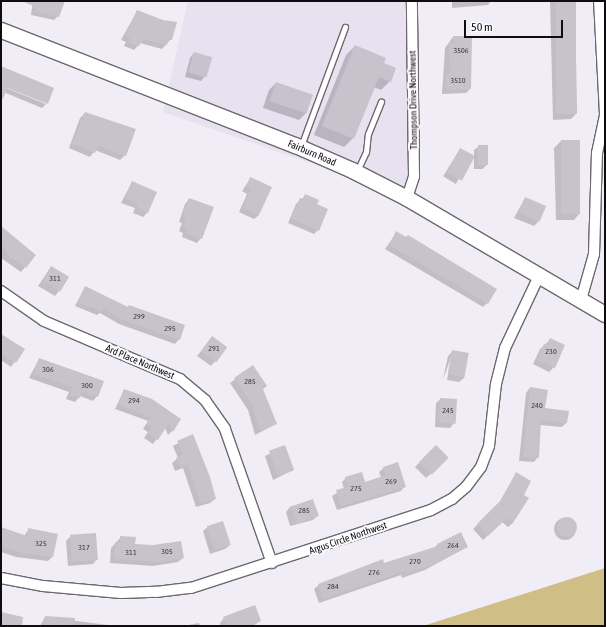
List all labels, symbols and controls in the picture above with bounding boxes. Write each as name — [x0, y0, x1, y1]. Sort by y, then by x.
scale bar — [466, 12, 565, 38]
text: 50 m — [471, 20, 493, 34]
house number: 3506 — [453, 46, 469, 56]
street label: Thompson Drive Northwest — [406, 50, 420, 150]
house number: 3510 — [450, 76, 466, 86]
street label: Fairburn Road — [286, 137, 338, 169]
house number: 311 — [49, 274, 61, 284]
house number: 299 — [133, 312, 145, 322]
house number: 295 — [164, 324, 176, 334]
street label: Ard Place Northwest — [104, 342, 176, 382]
house number: 291 — [208, 344, 220, 354]
house number: 230 — [545, 347, 557, 357]
house number: 306 — [42, 365, 54, 375]
house number: 285 — [244, 377, 256, 387]
house number: 300 — [81, 381, 93, 391]
house number: 294 — [128, 396, 140, 406]
house number: 240 — [531, 401, 543, 411]
house number: 245 — [442, 406, 454, 416]
house number: 269 — [385, 477, 397, 487]
house number: 275 — [350, 484, 362, 494]
house number: 285 — [298, 506, 310, 516]
street label: Argus Circle Northwest — [308, 519, 388, 557]
house number: 325 — [35, 539, 47, 549]
house number: 264 — [447, 541, 459, 551]
house number: 317 — [78, 543, 90, 553]
house number: 305 — [161, 547, 173, 557]
house number: 311 — [125, 548, 137, 558]
house number: 270 — [409, 557, 421, 567]
house number: 276 — [368, 568, 380, 578]
house number: 284 — [327, 582, 339, 592]

